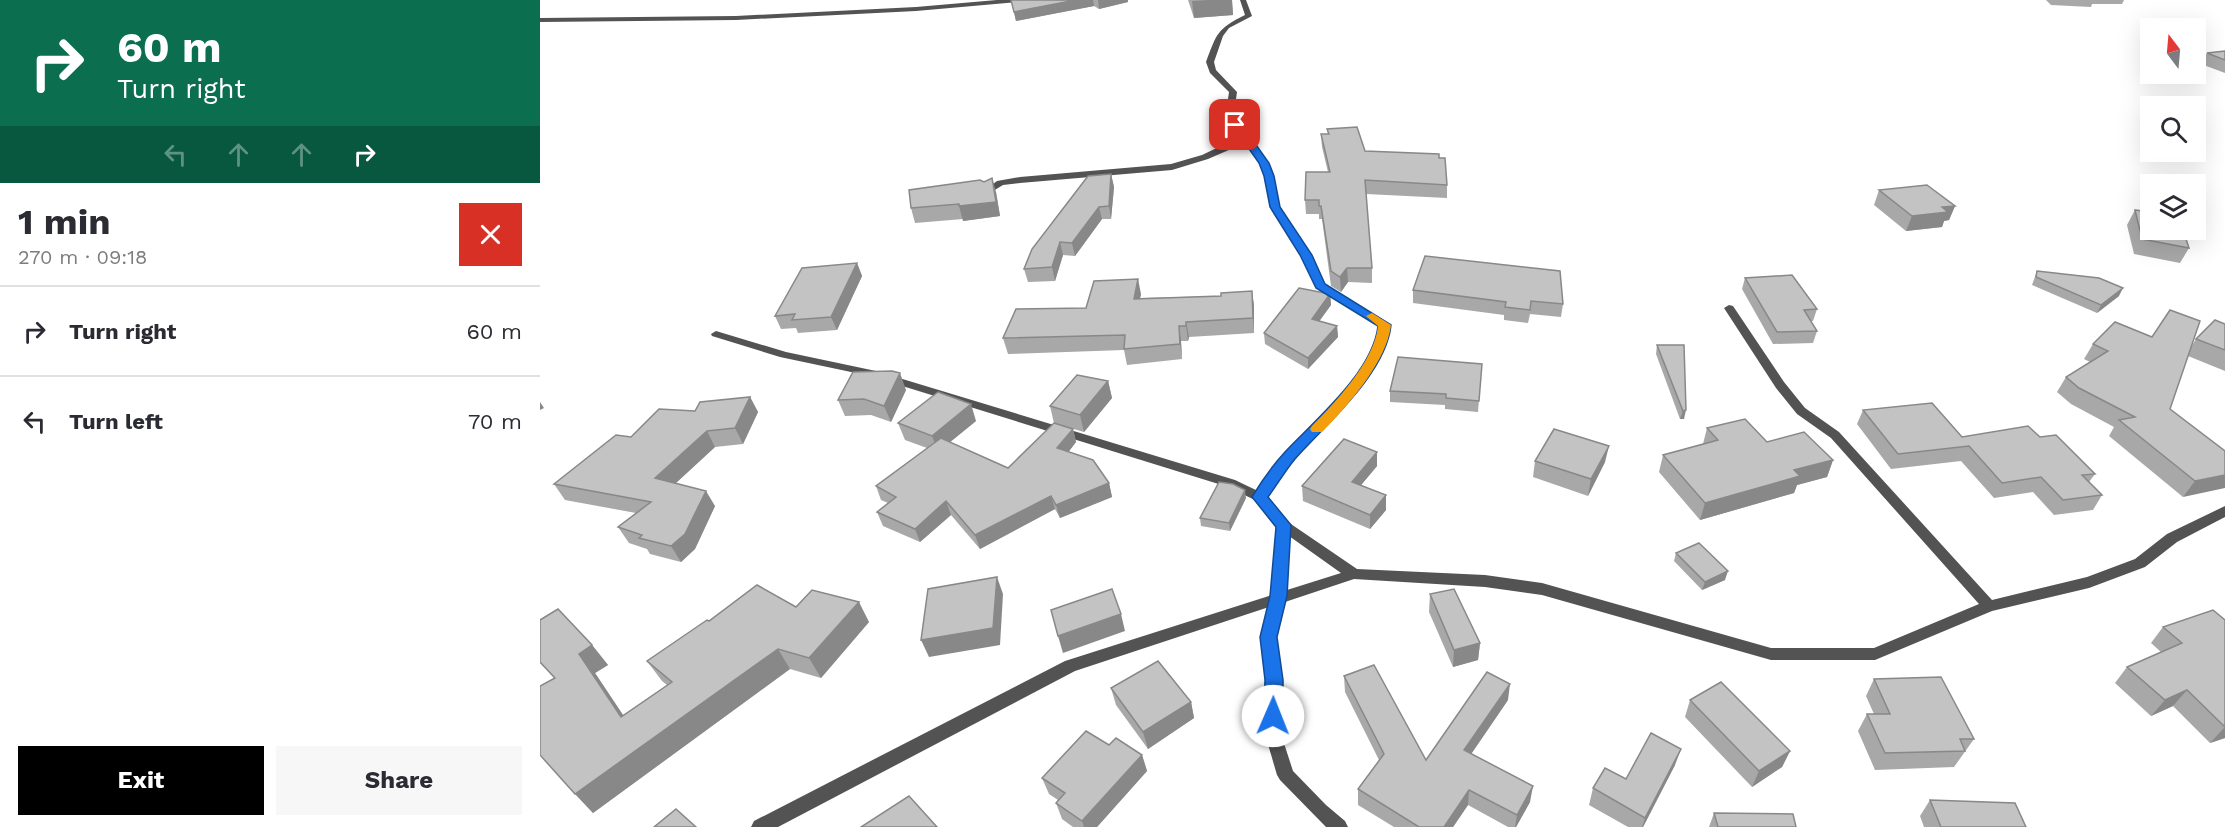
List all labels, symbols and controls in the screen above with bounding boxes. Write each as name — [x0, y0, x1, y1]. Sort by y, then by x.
north arrow — [2140, 18, 2206, 84]
map controls — [2140, 18, 2206, 240]
text: 60 m — [117, 23, 221, 72]
icon: right — [18, 24, 96, 102]
text: Turn right — [117, 73, 246, 105]
button: search — [2140, 96, 2206, 162]
pin — [1209, 99, 1260, 150]
icon: arrive — [1218, 108, 1251, 141]
icon: left — [159, 138, 192, 171]
icon: ahead — [222, 138, 255, 171]
icon: ahead — [285, 138, 318, 171]
icon: right — [348, 138, 381, 171]
button: layers — [2140, 174, 2206, 240]
text: 1 min — [18, 201, 110, 243]
button: close — [459, 203, 522, 266]
text: 270 m · 09:18 — [18, 245, 147, 269]
icon: right — [18, 315, 51, 348]
text: Turn right — [69, 319, 176, 344]
text: 60 m — [466, 319, 522, 344]
icon: left — [18, 405, 51, 438]
text: Turn left — [69, 409, 163, 434]
text: 70 m — [468, 409, 522, 434]
position arrow — [1241, 684, 1305, 748]
button: Exit — [18, 746, 264, 815]
button: Share — [276, 746, 522, 815]

